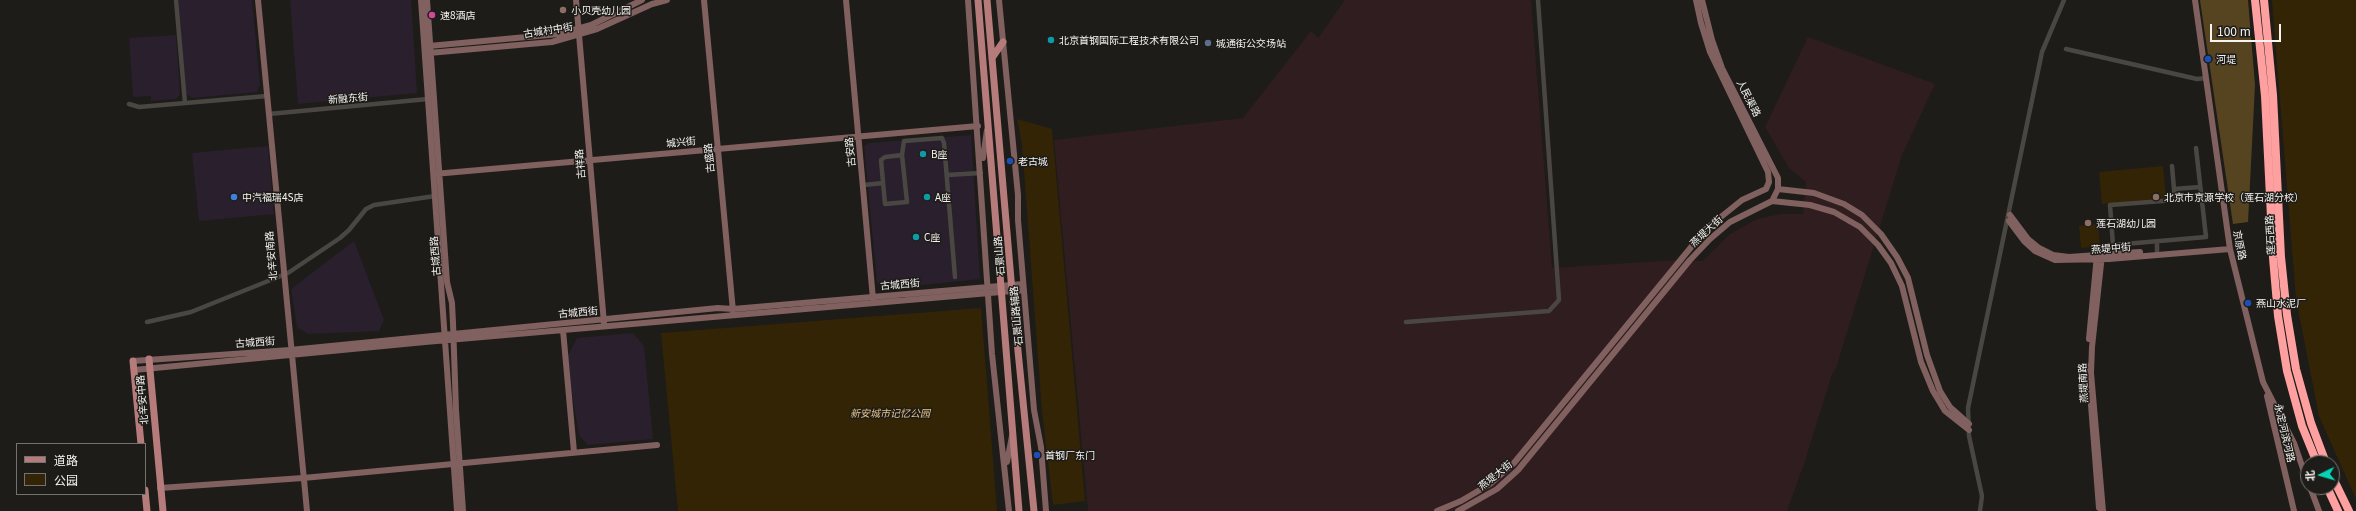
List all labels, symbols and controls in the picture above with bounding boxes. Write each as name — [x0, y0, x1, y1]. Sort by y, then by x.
place label: 小贝壳幼儿园 — [571, 4, 631, 16]
marker: 小贝壳幼儿园 — [558, 5, 568, 15]
place label: 速8酒店 — [440, 9, 476, 21]
marker: 速8酒店 — [427, 10, 437, 20]
scale bar — [2212, 16, 2283, 42]
street label: 古城村中街 — [522, 20, 574, 40]
text: 100 m — [2217, 22, 2251, 39]
place label: 北京首钢国际工程技术有限公司 — [1059, 34, 1199, 46]
marker: 北京首钢国际工程技术有限公司 — [1046, 35, 1056, 45]
place label: 城通街公交场站 — [1216, 37, 1286, 49]
marker: 城通街公交场站 — [1203, 38, 1213, 48]
place label: 河堤 — [2216, 53, 2236, 65]
marker: 河堤 — [2203, 54, 2213, 64]
street label: 人民渠路 — [1735, 77, 1763, 119]
street label: 新融东街 — [328, 90, 368, 106]
street label: 城兴街 — [665, 134, 697, 150]
street label: 古安路 — [842, 136, 858, 168]
street label: 古盛路 — [701, 142, 717, 174]
place label: B座 — [931, 148, 948, 160]
street label: 古祥路 — [573, 149, 587, 179]
marker: B座 — [918, 149, 928, 159]
place label: 老古城 — [1018, 155, 1048, 167]
marker: 老古城 — [1005, 156, 1015, 166]
place label: 中汽福瑞4S店 — [242, 191, 304, 203]
place label: A座 — [935, 191, 951, 203]
place label: 北京市京源学校（莲石湖分校） — [2164, 191, 2304, 203]
marker: 中汽福瑞4S店 — [229, 192, 239, 202]
marker: A座 — [922, 192, 932, 202]
marker: 北京市京源学校（莲石湖分校） — [2151, 192, 2161, 202]
street label: 燕堤大街 — [1687, 213, 1725, 249]
street label: 莲石西路 — [2263, 215, 2277, 255]
place label: 莲石湖幼儿园 — [2096, 217, 2156, 229]
marker: 莲石湖幼儿园 — [2083, 218, 2093, 228]
street label: 京原路 — [2231, 229, 2249, 261]
street label: 北辛安南路 — [263, 231, 279, 281]
place label: C座 — [924, 231, 940, 243]
marker: C座 — [911, 232, 921, 242]
street label: 古城西路 — [428, 236, 442, 276]
street label: 石景山路 — [991, 236, 1007, 276]
street label: 燕堤中街 — [2091, 241, 2131, 255]
street label: 古城西街 — [880, 276, 920, 292]
street label: 石景山路辅路 — [1007, 286, 1025, 346]
place label: 燕山水泥厂 — [2256, 297, 2306, 309]
marker: 燕山水泥厂 — [2243, 298, 2253, 308]
street label: 古城西街 — [558, 304, 598, 320]
street label: 古城西街 — [235, 335, 275, 349]
street label: 燕堤南路 — [2076, 363, 2090, 403]
street label: 北辛安中路 — [134, 375, 150, 425]
street label: 永定河滨河路 — [2272, 402, 2298, 464]
park label: 新安城市记忆公园 — [850, 407, 930, 419]
legend — [16, 443, 146, 495]
place label: 首钢厂东门 — [1045, 449, 1095, 461]
marker: 首钢厂东门 — [1032, 450, 1042, 460]
text: 道路 — [54, 451, 78, 468]
north arrow — [2300, 455, 2340, 495]
street label: 燕堤大街 — [1476, 458, 1514, 492]
text: 北 — [2301, 470, 2317, 482]
text: 公园 — [54, 471, 78, 488]

